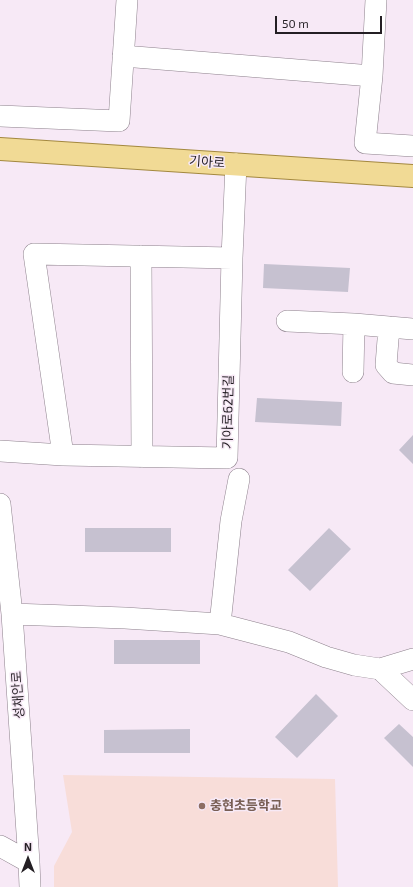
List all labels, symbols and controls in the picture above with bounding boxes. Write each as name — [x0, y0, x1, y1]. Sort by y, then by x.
scale bar — [277, 8, 384, 34]
text: 50 m — [282, 16, 309, 30]
street label: 기아로 — [189, 153, 225, 171]
street label: 기아로62번길 — [220, 375, 236, 449]
street label: 성채안로 — [9, 671, 27, 719]
place label: 충현초등학교 — [210, 798, 282, 814]
marker: 충현초등학교 — [197, 801, 207, 811]
north arrow — [8, 839, 48, 879]
text: N — [24, 840, 32, 853]

